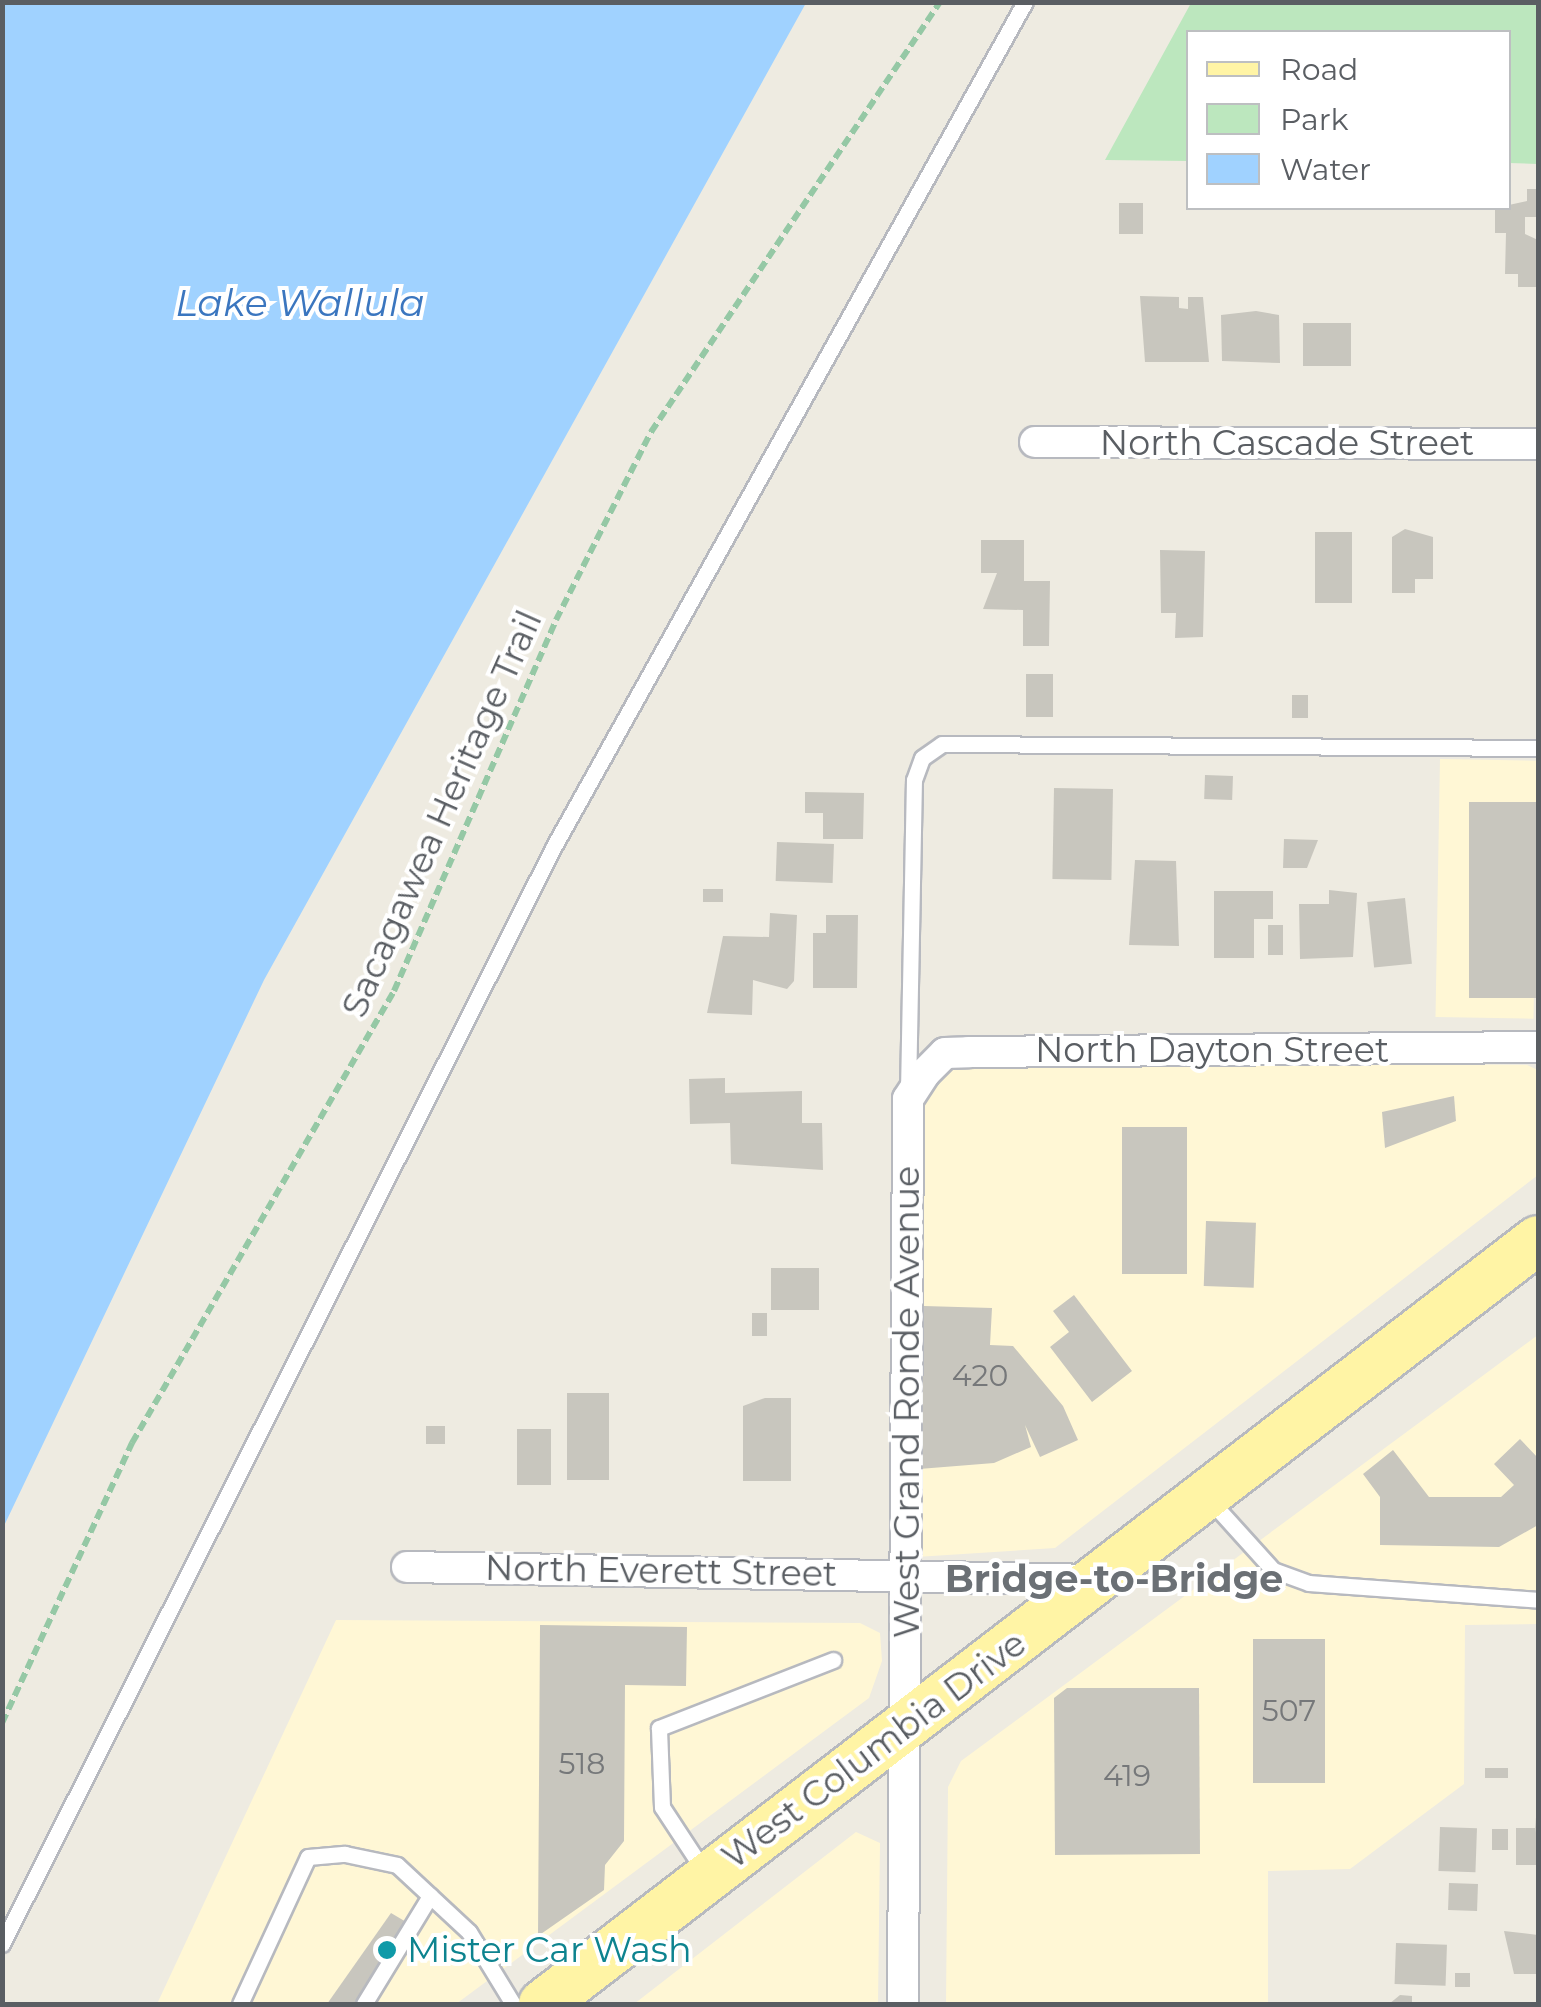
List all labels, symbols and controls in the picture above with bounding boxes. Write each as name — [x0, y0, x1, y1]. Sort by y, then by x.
legend — [1186, 30, 1511, 210]
text: Road — [1280, 51, 1358, 88]
text: Park — [1280, 101, 1349, 138]
text: Water — [1280, 151, 1371, 188]
water label: Lake Wallula — [175, 280, 425, 326]
street label: North Cascade Street — [1100, 422, 1474, 464]
street label: Sacagawea Heritage Trail — [333, 604, 551, 1024]
street label: North Dayton Street — [1035, 1029, 1389, 1071]
street label: West Grand Ronde Avenue — [886, 1166, 928, 1638]
house number: 420 — [952, 1358, 1008, 1394]
street label: North Everett Street — [485, 1547, 837, 1595]
district label: Bridge-to-Bridge — [945, 1556, 1283, 1602]
street label: West Columbia Drive — [714, 1622, 1034, 1878]
house number: 507 — [1262, 1693, 1316, 1729]
house number: 518 — [559, 1746, 605, 1782]
house number: 419 — [1103, 1758, 1151, 1794]
place label: Mister Car Wash — [407, 1929, 692, 1971]
marker: Mister Car Wash — [376, 1939, 398, 1961]

